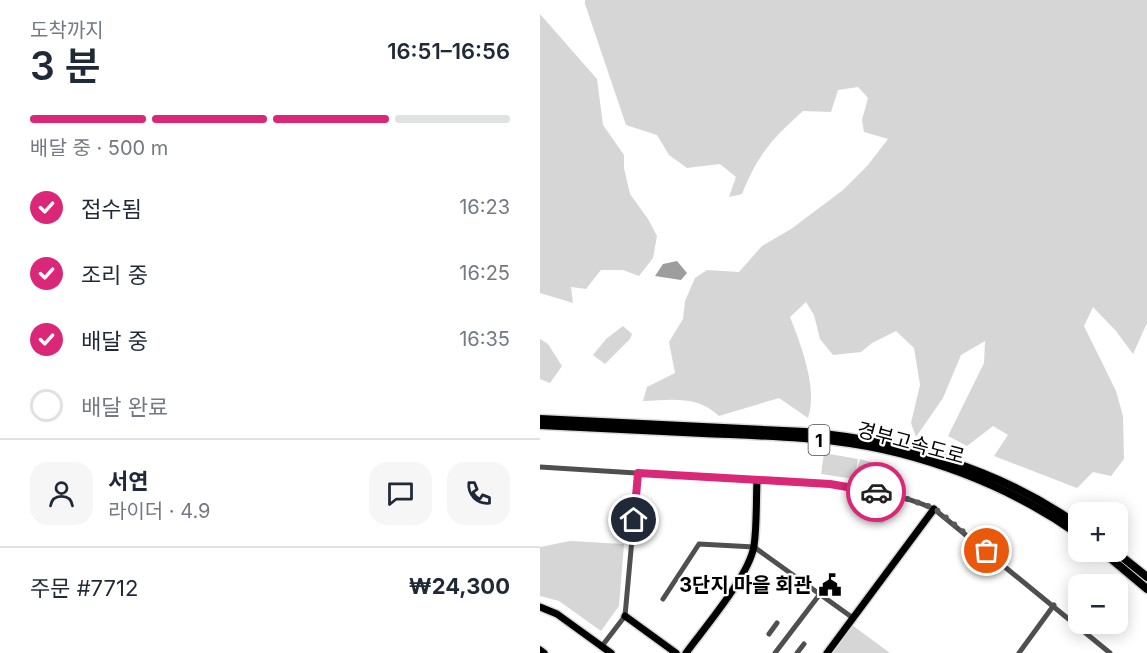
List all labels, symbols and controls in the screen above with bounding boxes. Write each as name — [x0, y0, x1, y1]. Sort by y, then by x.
text: 도착까지 — [30, 18, 104, 42]
text: 16:51–16:56 — [387, 38, 510, 64]
text: 3 분 — [30, 42, 101, 89]
text: 배달 중 · 500 m — [30, 136, 168, 160]
icon: check — [30, 191, 63, 224]
text: 16:23 — [459, 195, 510, 219]
text: 접수됨 — [81, 196, 142, 222]
icon: check — [30, 257, 63, 290]
text: 16:25 — [459, 261, 510, 285]
text: 조리 중 — [81, 262, 148, 288]
icon: check — [30, 323, 63, 356]
text: 16:35 — [459, 327, 510, 351]
text: 배달 중 — [81, 328, 148, 354]
text: 배달 완료 — [81, 394, 168, 420]
street label: 경부고속도로 — [855, 417, 967, 469]
road number: 1 — [808, 425, 830, 455]
button: person — [30, 462, 93, 525]
button: chat — [369, 462, 432, 525]
button: phone — [447, 462, 510, 525]
courier — [846, 462, 906, 522]
text: 서연 — [108, 468, 148, 494]
icon: car — [860, 476, 893, 509]
pin — [608, 494, 659, 545]
text: 라이더 · 4.9 — [108, 499, 211, 523]
map controls — [1068, 502, 1128, 634]
button: + — [1068, 502, 1128, 562]
icon: home — [617, 503, 650, 536]
pin — [961, 525, 1012, 576]
icon: bag — [970, 534, 1003, 567]
public building icon: 3단지 마을 회관 — [817, 572, 843, 598]
text: ₩24,300 — [409, 573, 510, 599]
place label: 3단지 마을 회관 — [679, 573, 813, 597]
button: − — [1068, 574, 1128, 634]
text: 주문 #7712 — [30, 575, 138, 601]

